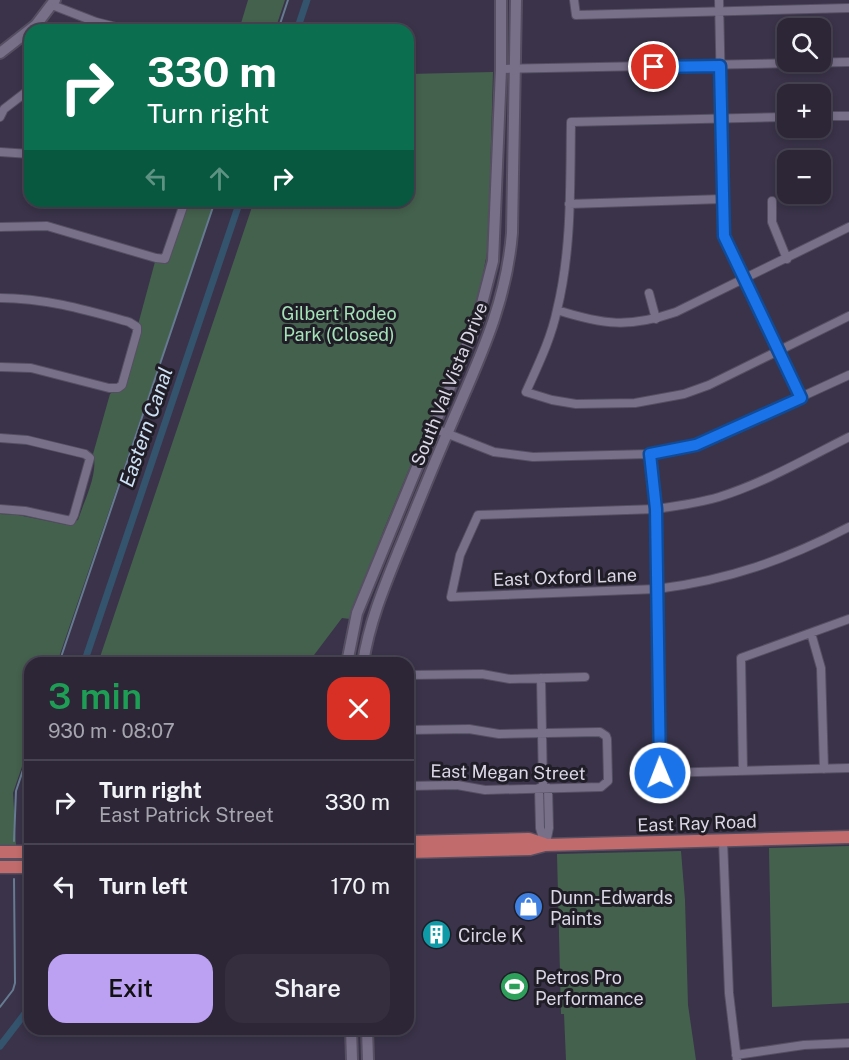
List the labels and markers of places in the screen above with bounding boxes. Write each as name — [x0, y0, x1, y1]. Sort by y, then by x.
pin — [628, 41, 679, 92]
place label: Dunn-Edwards Paints — [550, 887, 673, 929]
shop icon: Dunn-Edwards Paints — [513, 891, 545, 923]
building icon: Circle K — [421, 919, 453, 951]
place label: Circle K — [458, 925, 523, 946]
place label: Petros Pro Performance — [535, 967, 644, 1009]
sports icon: Petros Pro Performance — [498, 971, 530, 1003]

